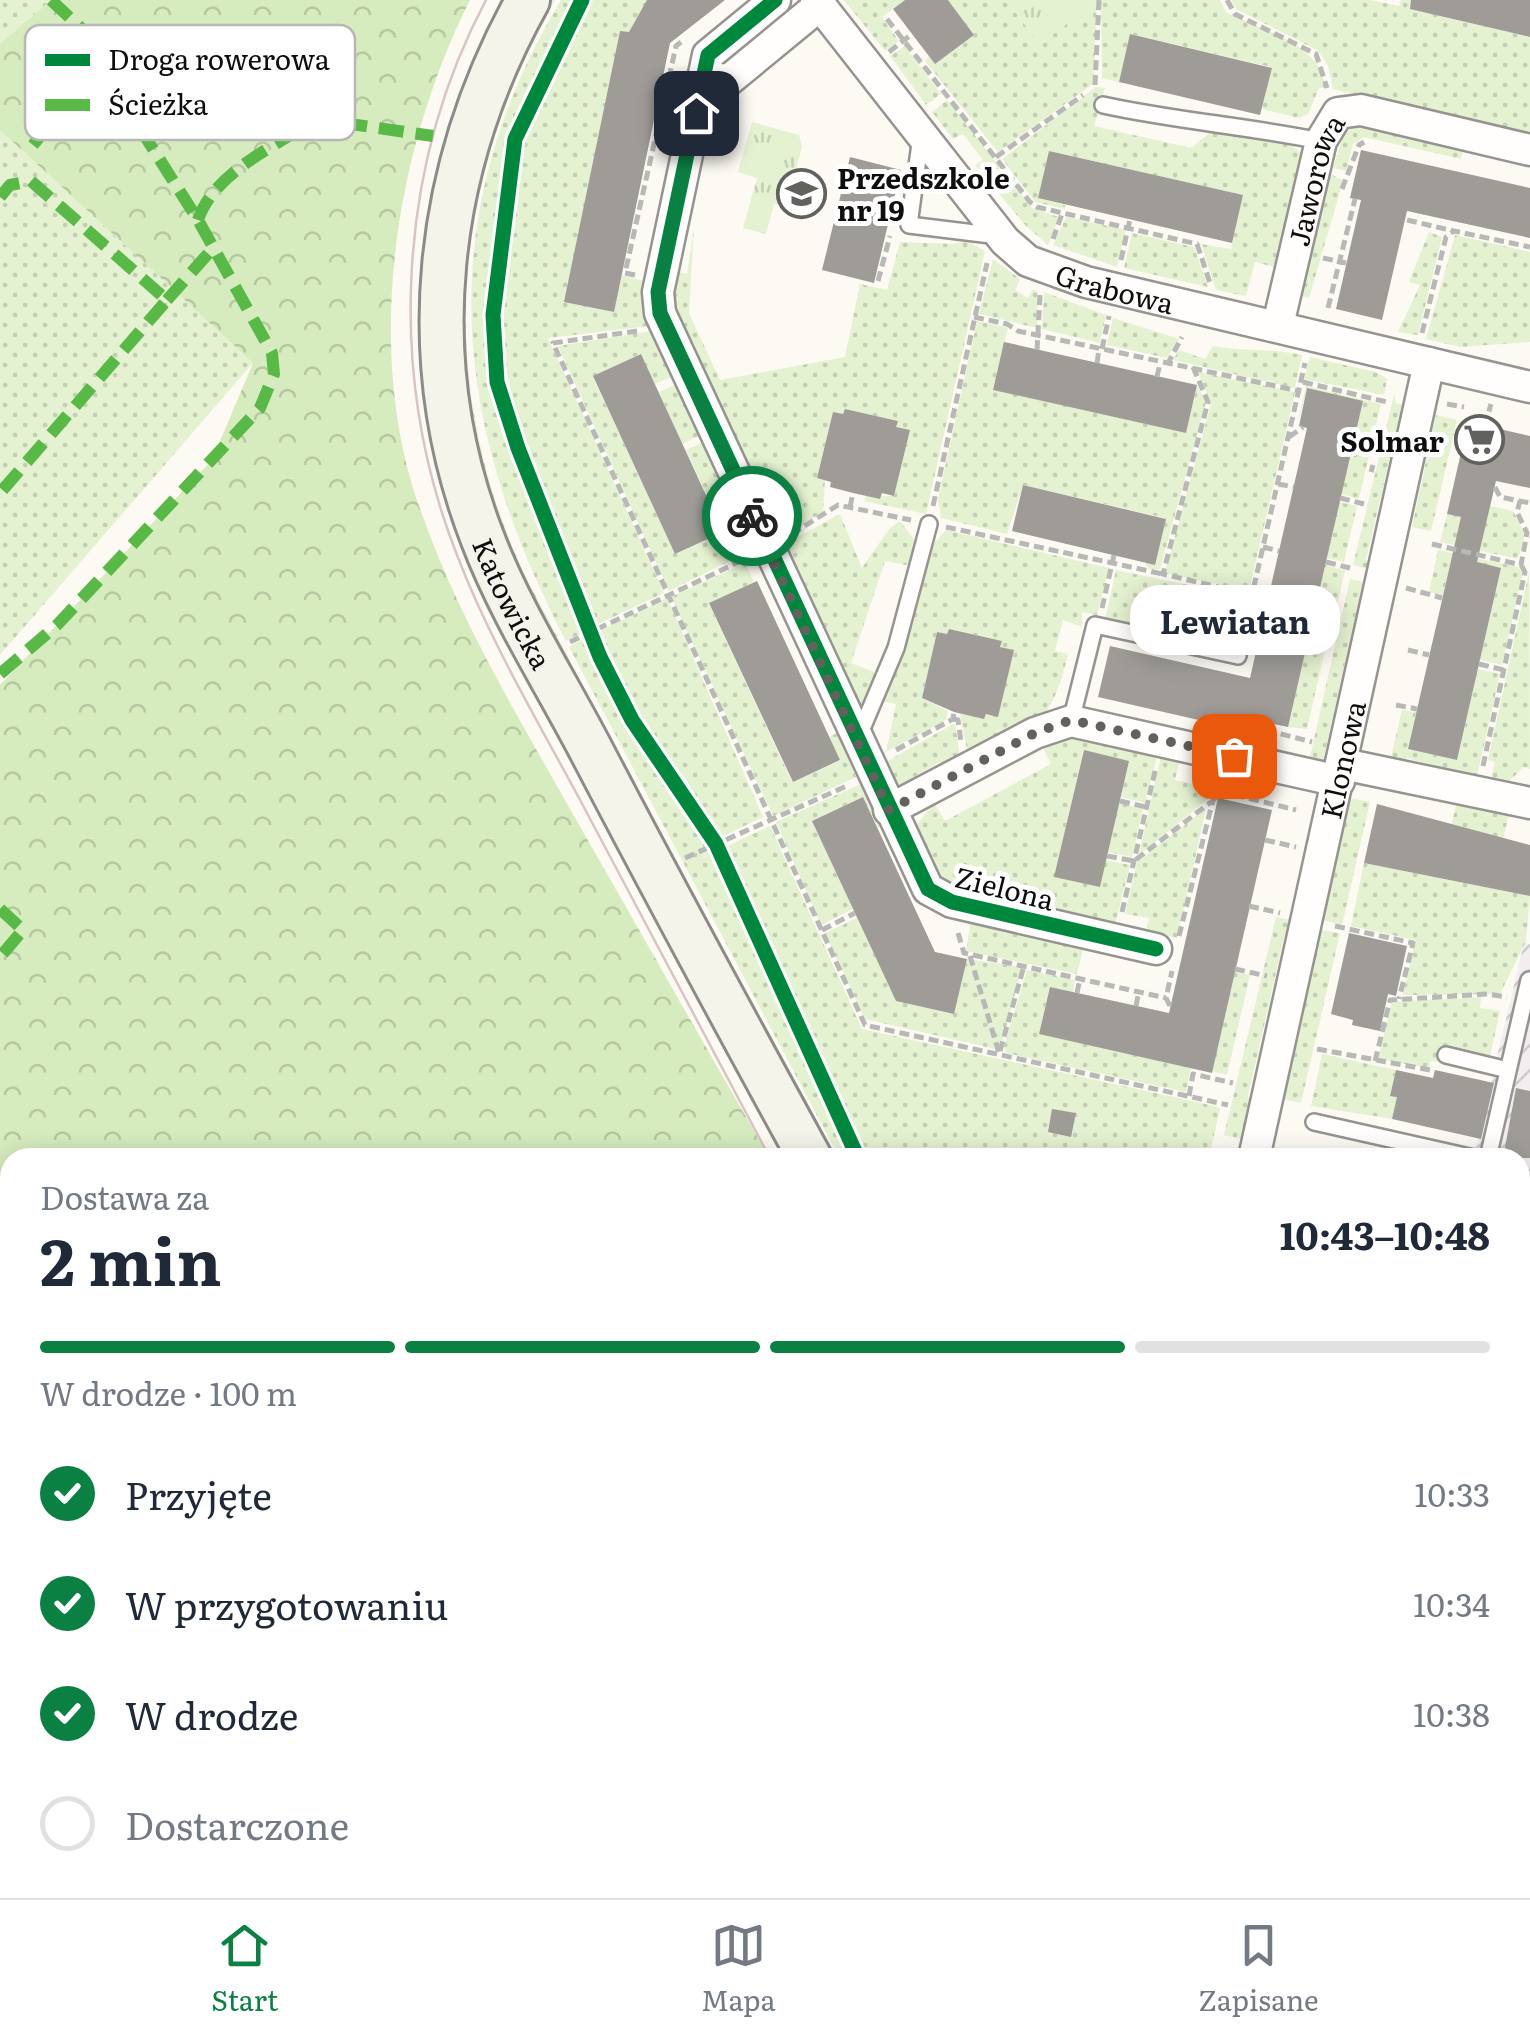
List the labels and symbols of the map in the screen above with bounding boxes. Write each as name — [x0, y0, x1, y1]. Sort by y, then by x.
legend — [25, 25, 355, 140]
text: Droga rowerowa — [108, 37, 330, 79]
pin — [654, 71, 739, 156]
text: Ścieżka — [108, 82, 208, 124]
street label: Jaworowa — [1276, 105, 1354, 250]
place label: Przedszkole nr 19 — [837, 156, 1010, 230]
school or university icon: Przedszkole nr 19 — [776, 167, 828, 219]
street label: Grabowa — [1050, 252, 1178, 323]
supermarket icon: Solmar — [1453, 414, 1505, 466]
place label: Solmar — [1341, 419, 1444, 461]
courier — [702, 466, 802, 566]
street label: Katowicka — [463, 531, 563, 676]
callout: Lewiatan — [1129, 586, 1339, 656]
street label: Klonowa — [1308, 697, 1375, 823]
pin — [1192, 714, 1277, 799]
street label: Zielona — [951, 854, 1059, 920]

